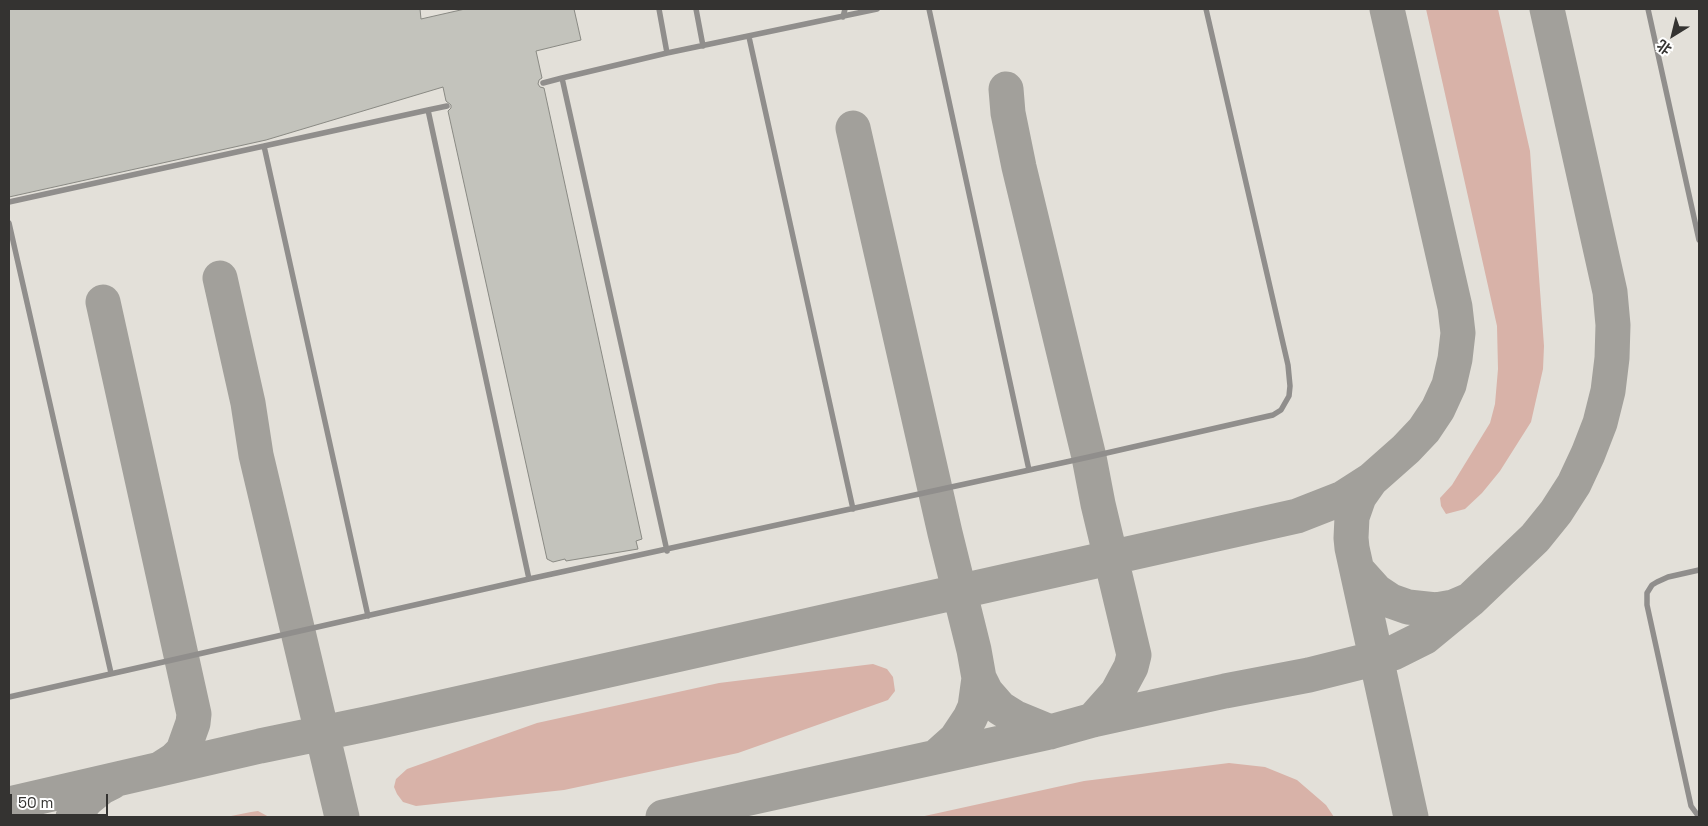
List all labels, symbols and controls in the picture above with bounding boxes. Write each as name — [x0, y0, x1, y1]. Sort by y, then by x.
north arrow — [1648, 10, 1698, 60]
text: 北 — [1653, 36, 1675, 59]
scale bar — [12, 784, 110, 816]
text: 50 m — [18, 793, 53, 812]

